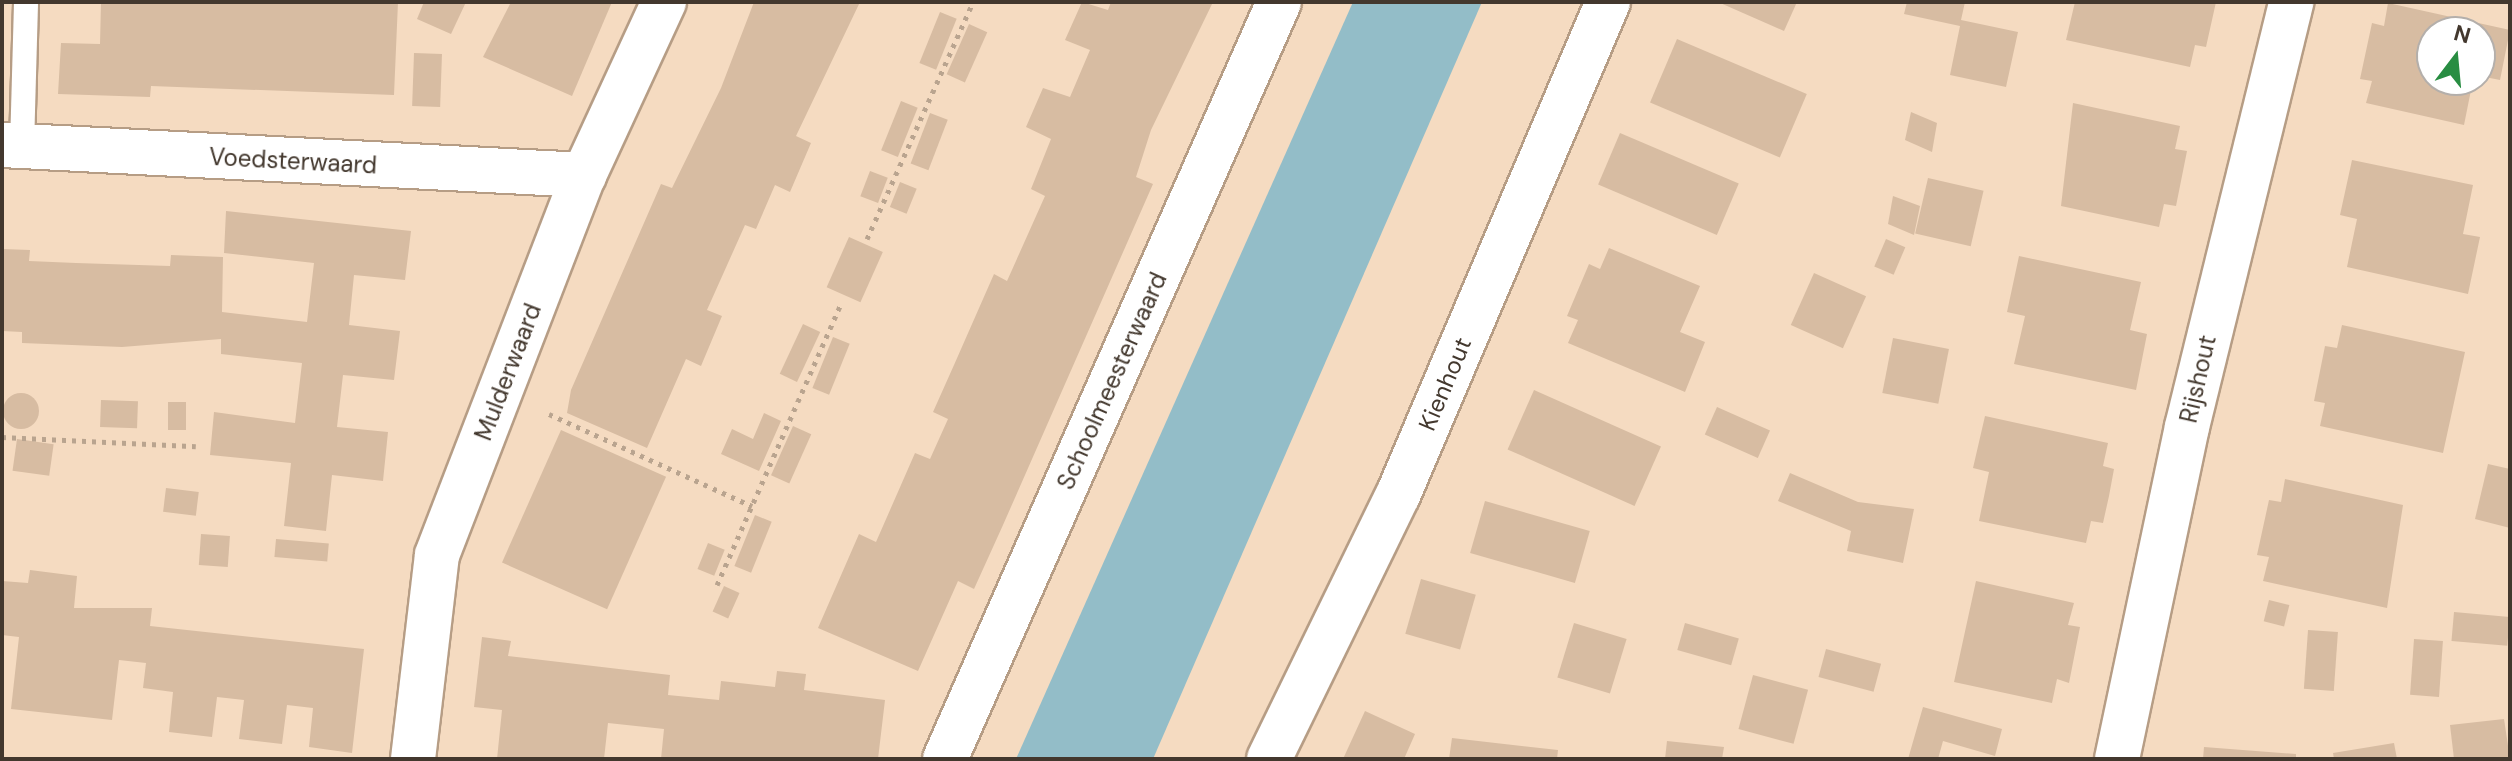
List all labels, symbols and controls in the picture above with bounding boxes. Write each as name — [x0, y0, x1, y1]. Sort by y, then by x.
north arrow — [2416, 16, 2496, 96]
text: N — [2450, 18, 2474, 51]
street label: Voedsterwaard — [208, 142, 378, 180]
street label: Schoolmeesterwaard — [1051, 268, 1173, 494]
street label: Mulderwaard — [469, 299, 547, 445]
street label: Rijshout — [2174, 332, 2222, 426]
street label: Kienhout — [1413, 333, 1477, 435]

